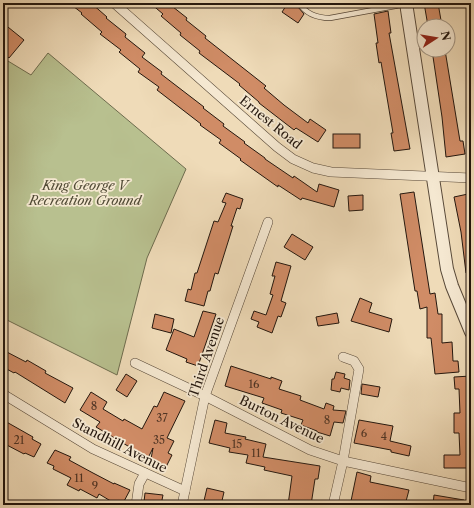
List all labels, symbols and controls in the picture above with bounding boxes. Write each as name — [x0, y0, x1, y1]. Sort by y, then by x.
north arrow — [416, 18, 456, 58]
text: N — [438, 30, 454, 42]
street label: Ernest Road — [237, 92, 305, 152]
park label: King George V Recreation Ground — [28, 177, 142, 208]
street label: Third Avenue — [185, 315, 227, 399]
house number: 16 — [248, 377, 260, 391]
street label: Burton Avenue — [237, 392, 327, 446]
house number: 8 — [91, 399, 97, 413]
house number: 37 — [156, 411, 168, 425]
house number: 8 — [324, 413, 330, 427]
street label: Standhill Avenue — [70, 414, 170, 476]
house number: 6 — [361, 426, 368, 440]
house number: 4 — [381, 429, 387, 443]
house number: 21 — [14, 433, 25, 447]
house number: 35 — [153, 433, 165, 447]
house number: 15 — [232, 437, 242, 451]
house number: 11 — [251, 446, 261, 460]
house number: 11 — [74, 471, 84, 485]
house number: 9 — [92, 479, 98, 493]

